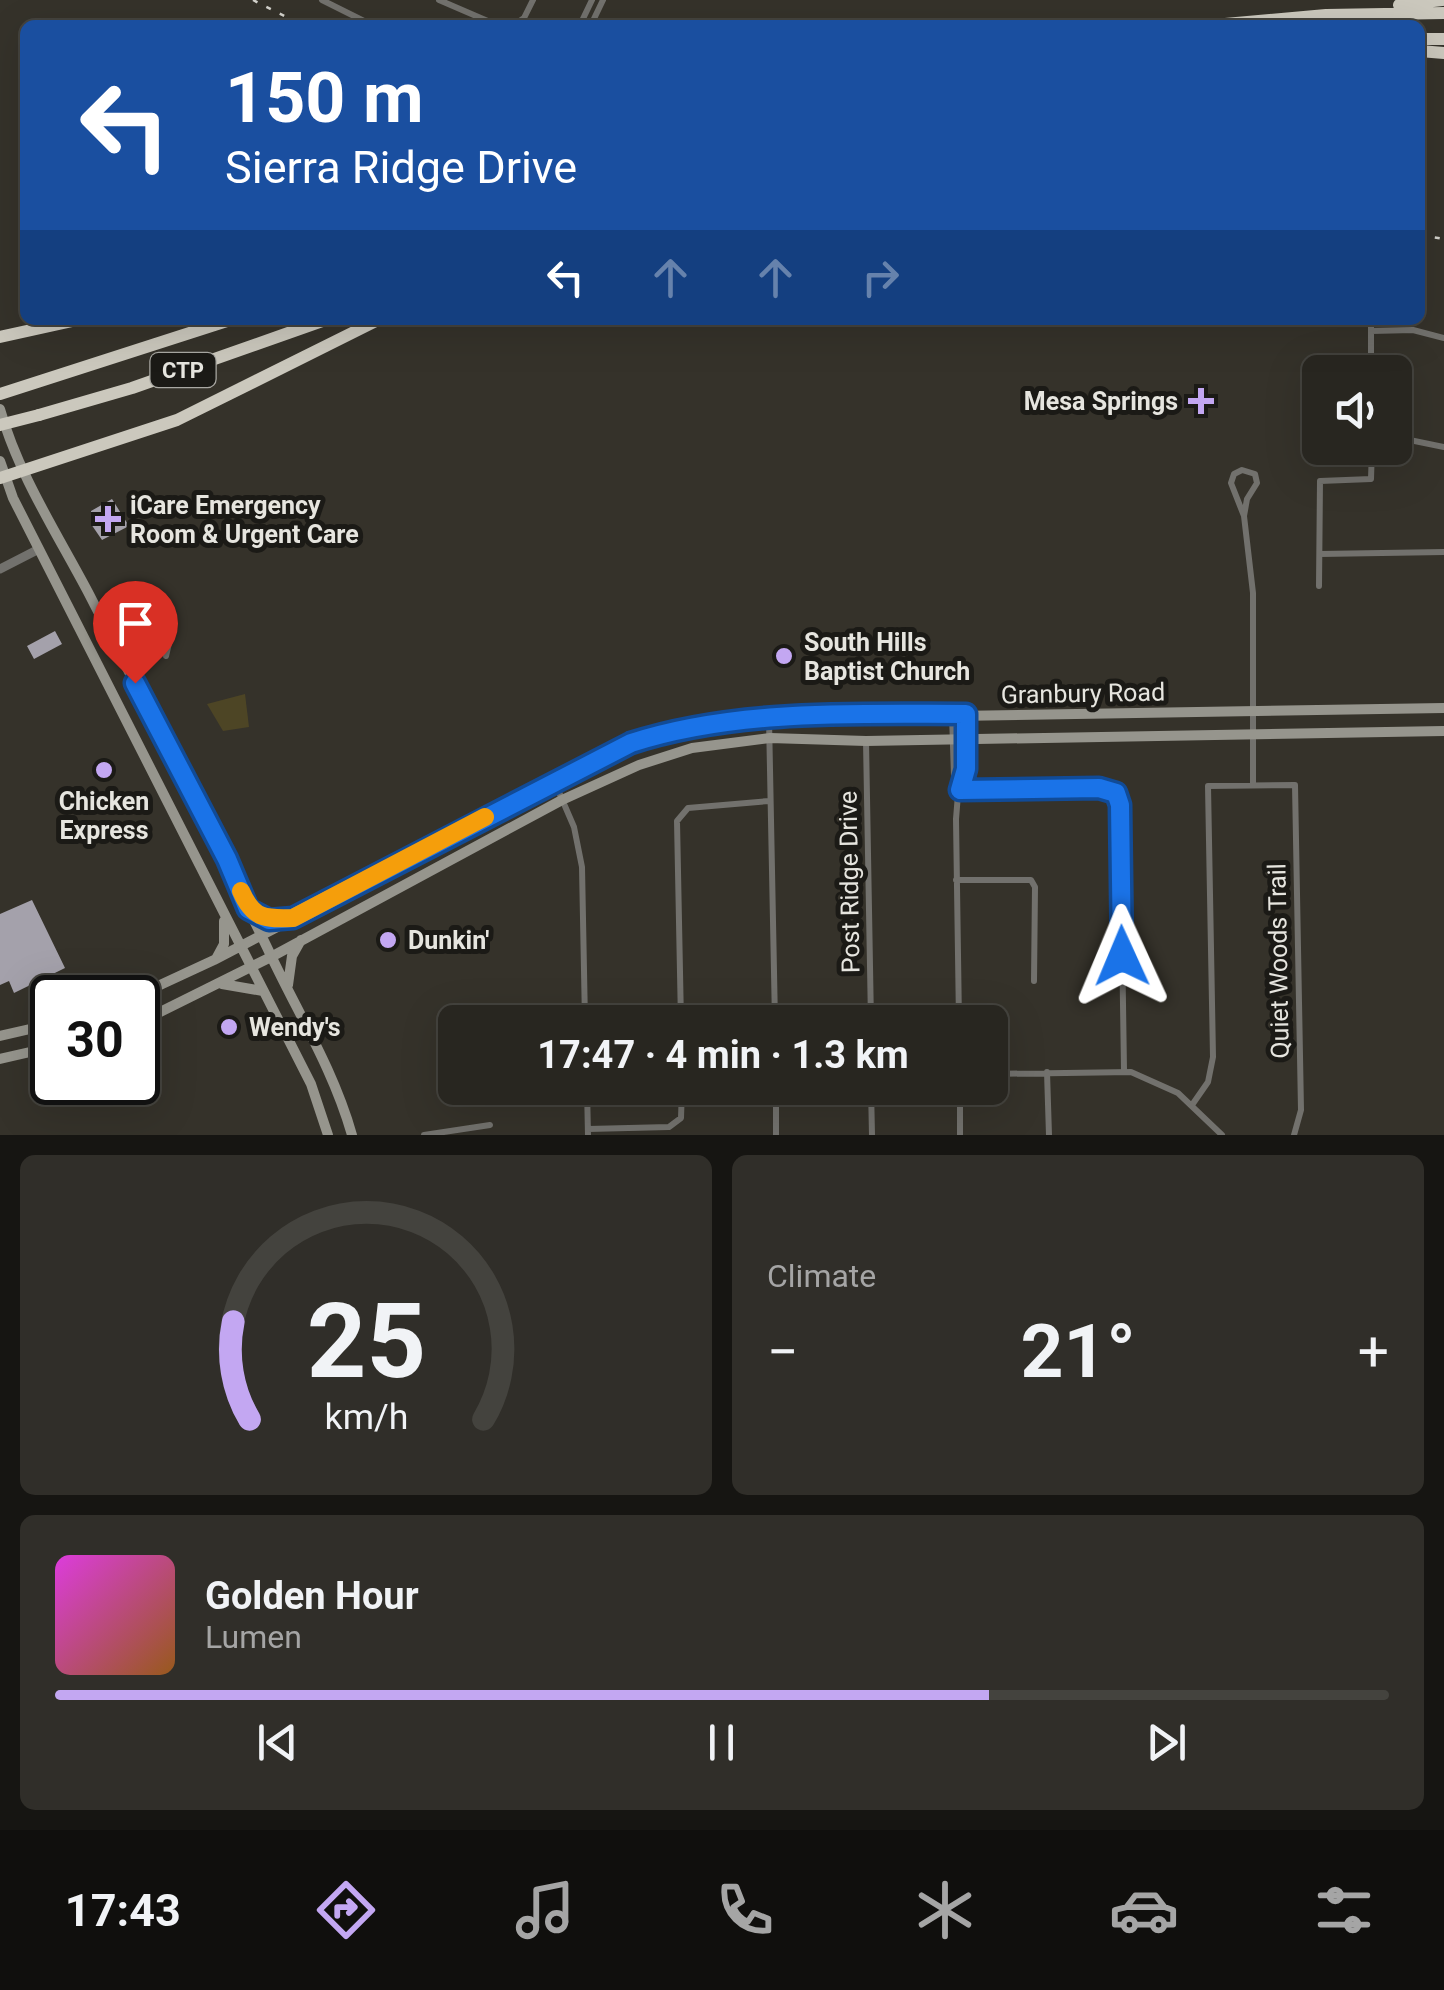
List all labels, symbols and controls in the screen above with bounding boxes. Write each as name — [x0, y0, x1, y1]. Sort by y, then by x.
text: 150 m — [225, 57, 424, 139]
icon: left — [60, 60, 190, 190]
text: Sierra Ridge Drive — [225, 141, 577, 194]
icon: left — [538, 250, 593, 305]
icon: ahead — [643, 250, 698, 305]
icon: ahead — [748, 250, 803, 305]
icon: right — [853, 250, 908, 305]
road number: CTP — [150, 353, 216, 387]
map controls — [1302, 355, 1412, 465]
button: sound — [1302, 355, 1412, 465]
place label: Mesa Springs — [1024, 387, 1178, 416]
marker: Mesa Springs — [1188, 388, 1214, 414]
place label: iCare Emergency Room & Urgent Care — [130, 491, 359, 549]
marker: iCare Emergency Room & Urgent Care — [95, 506, 121, 532]
pin — [93, 581, 178, 684]
icon: arrive — [108, 596, 163, 651]
place label: South Hills Baptist Church — [804, 628, 970, 686]
marker: South Hills Baptist Church — [773, 645, 795, 667]
street label: Granbury Road — [1001, 678, 1165, 709]
marker: Chicken Express — [93, 759, 115, 781]
place label: Chicken Express — [59, 787, 149, 845]
street label: Post Ridge Drive — [833, 791, 866, 973]
street label: Quiet Woods Trail — [1262, 863, 1295, 1059]
position arrow — [1070, 904, 1174, 1008]
place label: Dunkin' — [408, 926, 489, 955]
marker: Dunkin' — [377, 929, 399, 951]
speed limit sign: 30 — [30, 975, 160, 1105]
place label: Wendy's — [249, 1013, 341, 1042]
marker: Wendy's — [218, 1016, 240, 1038]
text: 17:47 · 4 min · 1.3 km — [537, 1033, 909, 1077]
text: Climate — [767, 1257, 876, 1295]
text: 25 — [306, 1281, 426, 1402]
text: 21° — [1020, 1307, 1136, 1395]
text: − — [767, 1320, 798, 1384]
text: + — [1358, 1320, 1389, 1384]
text: km/h — [324, 1396, 408, 1438]
text: Golden Hour — [205, 1574, 419, 1618]
text: Lumen — [205, 1618, 302, 1656]
icon: previous — [250, 1715, 305, 1770]
icon: pause — [694, 1715, 749, 1770]
icon: next — [1139, 1715, 1194, 1770]
icon: directions — [311, 1875, 381, 1945]
icon: music — [510, 1875, 580, 1945]
icon: phone — [710, 1875, 780, 1945]
icon: climate — [910, 1875, 980, 1945]
icon: car — [1109, 1875, 1179, 1945]
icon: filters — [1309, 1875, 1379, 1945]
text: 17:43 — [65, 1884, 181, 1937]

